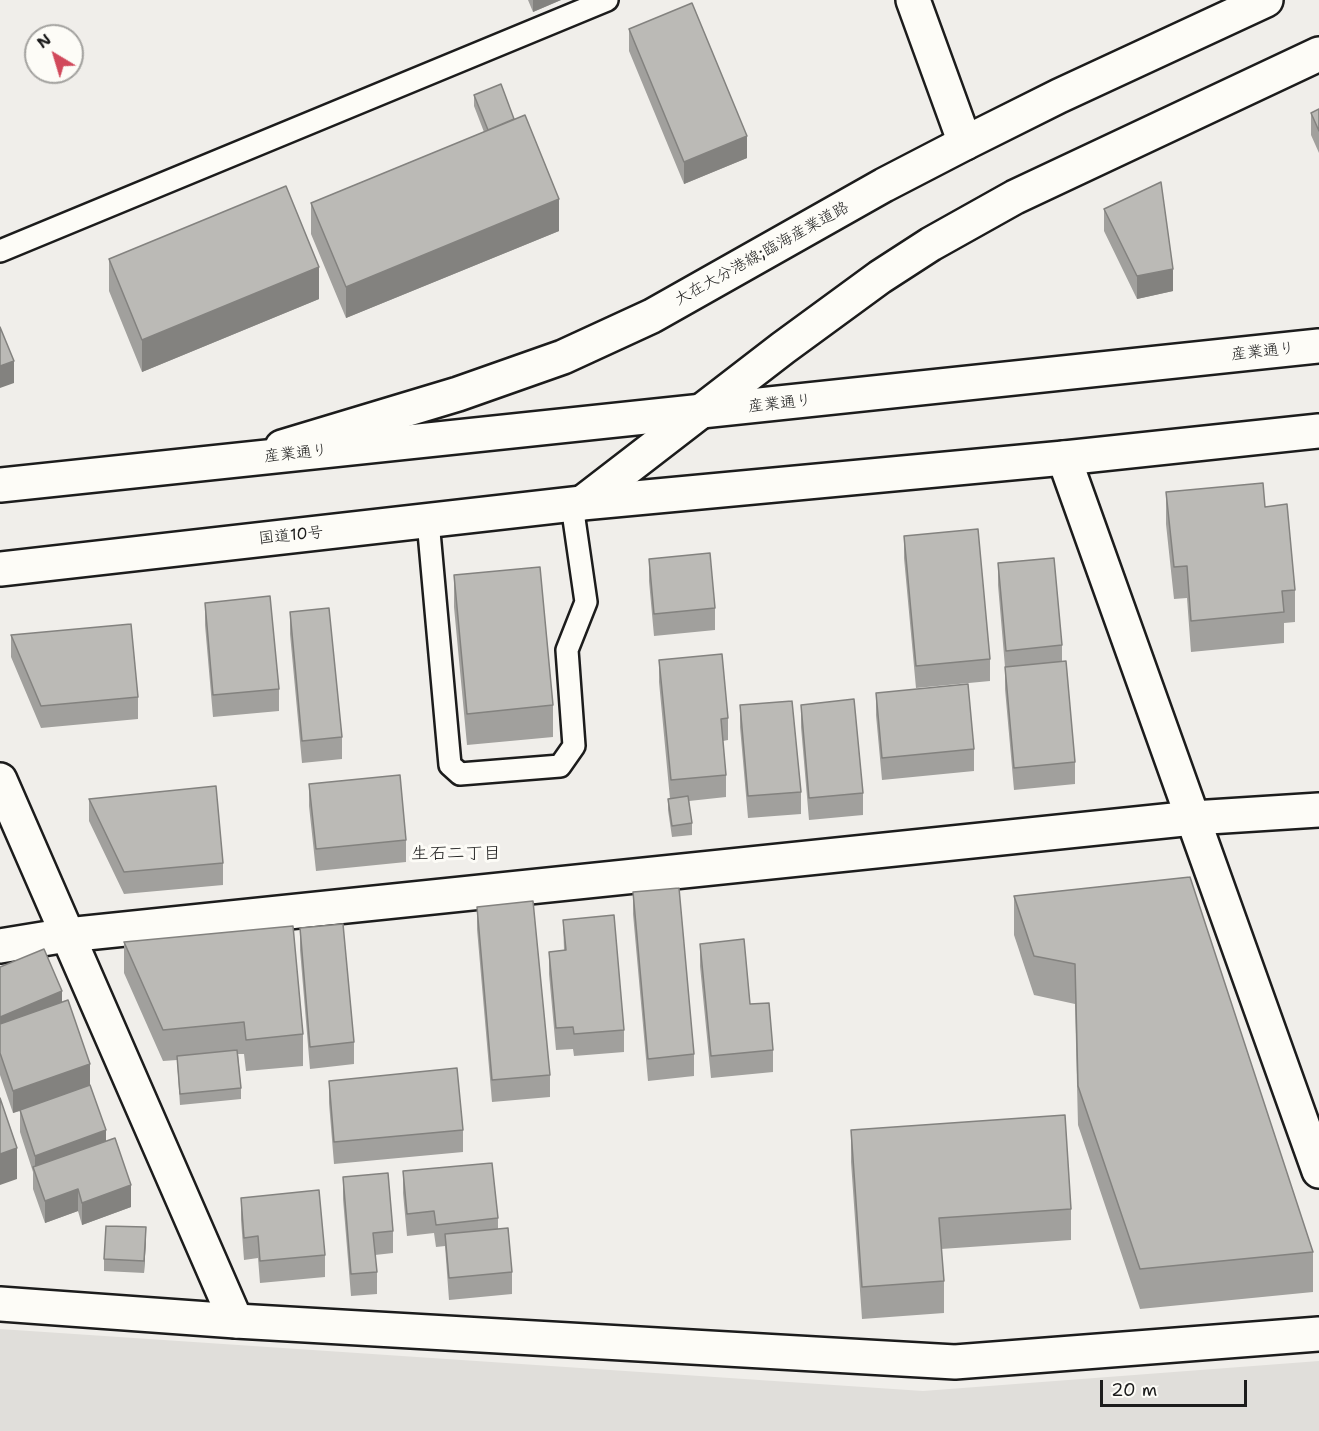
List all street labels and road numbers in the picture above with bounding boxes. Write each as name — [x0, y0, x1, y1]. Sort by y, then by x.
street label: 大在大分港線;臨海産業道路 — [671, 198, 853, 310]
street label: 産業通り — [1230, 339, 1296, 365]
street label: 産業通り — [747, 391, 813, 417]
street label: 産業通り — [263, 441, 329, 467]
street label: 国道10号 — [257, 523, 325, 549]

